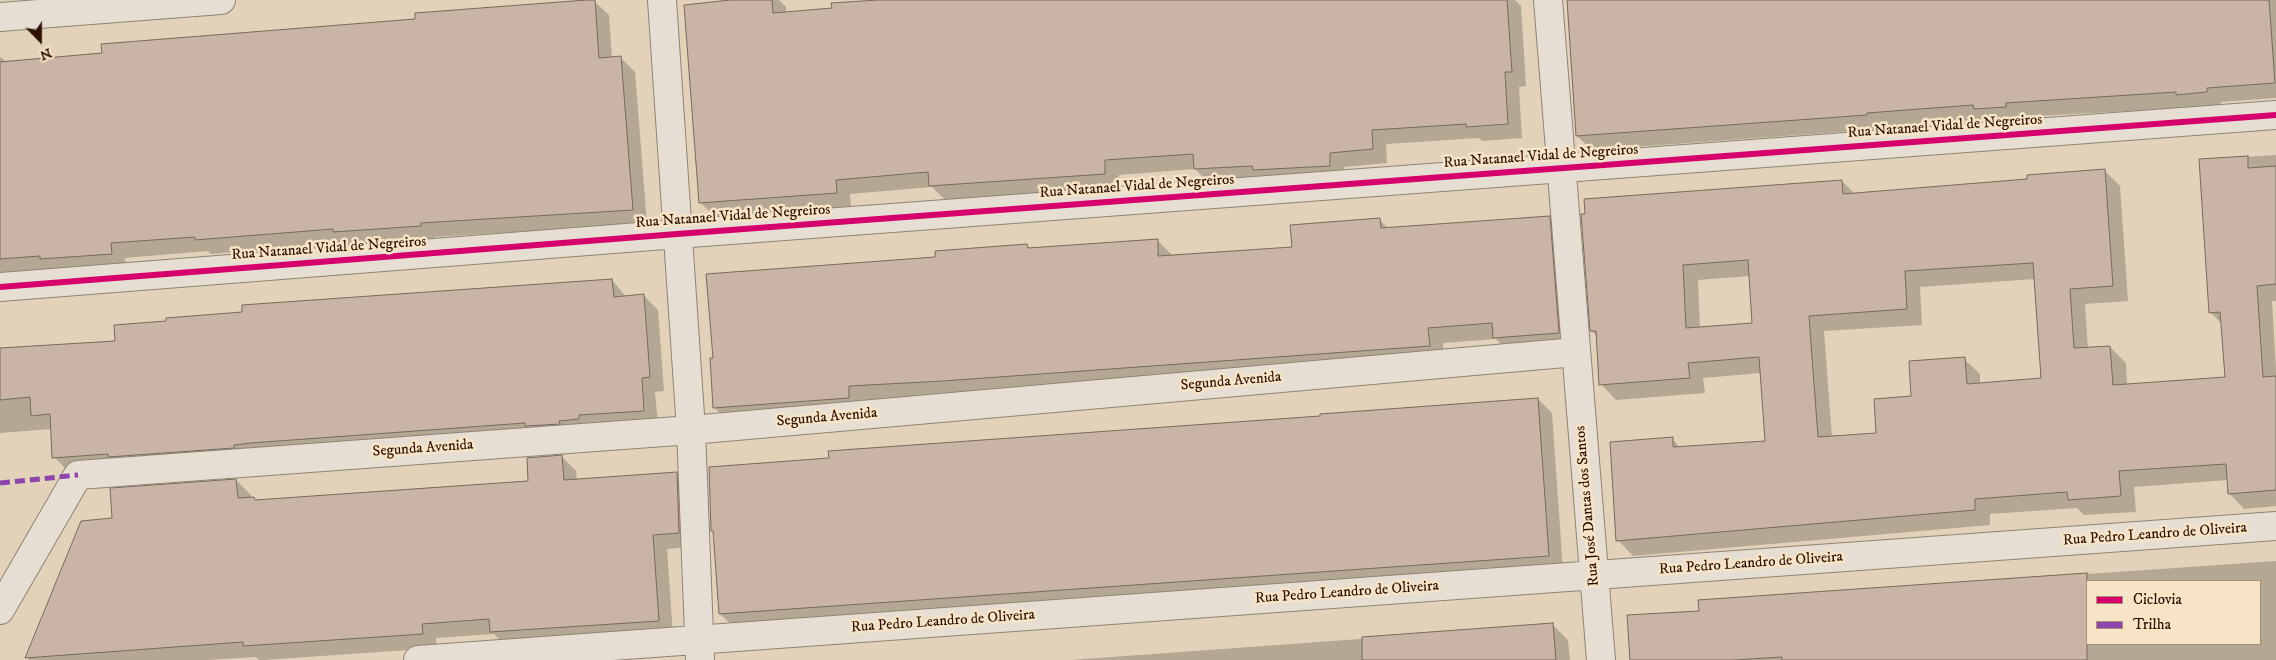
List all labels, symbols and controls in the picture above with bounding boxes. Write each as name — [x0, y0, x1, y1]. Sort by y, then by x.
north arrow — [15, 15, 65, 65]
text: N — [37, 43, 54, 64]
street label: Rua Natanael Vidal de Negreiros — [1847, 111, 2043, 143]
street label: Rua Natanael Vidal de Negreiros — [1443, 141, 1639, 173]
street label: Rua Natanael Vidal de Negreiros — [1039, 171, 1235, 203]
street label: Rua Natanael Vidal de Negreiros — [635, 201, 831, 233]
street label: Rua Natanael Vidal de Negreiros — [231, 233, 427, 265]
street label: Segunda Avenida — [1180, 369, 1282, 395]
street label: Segunda Avenida — [776, 405, 878, 431]
street label: Rua José Dantas dos Santos — [1572, 425, 1604, 587]
street label: Segunda Avenida — [372, 436, 474, 462]
street label: Rua Pedro Leandro de Oliveira — [2062, 520, 2248, 550]
street label: Rua Pedro Leandro de Oliveira — [1658, 549, 1844, 579]
street label: Rua Pedro Leandro de Oliveira — [1254, 578, 1440, 608]
legend — [2086, 580, 2261, 645]
text: Ciclovia — [2133, 590, 2182, 609]
street label: Rua Pedro Leandro de Oliveira — [850, 607, 1036, 637]
text: Trilha — [2133, 615, 2171, 634]

